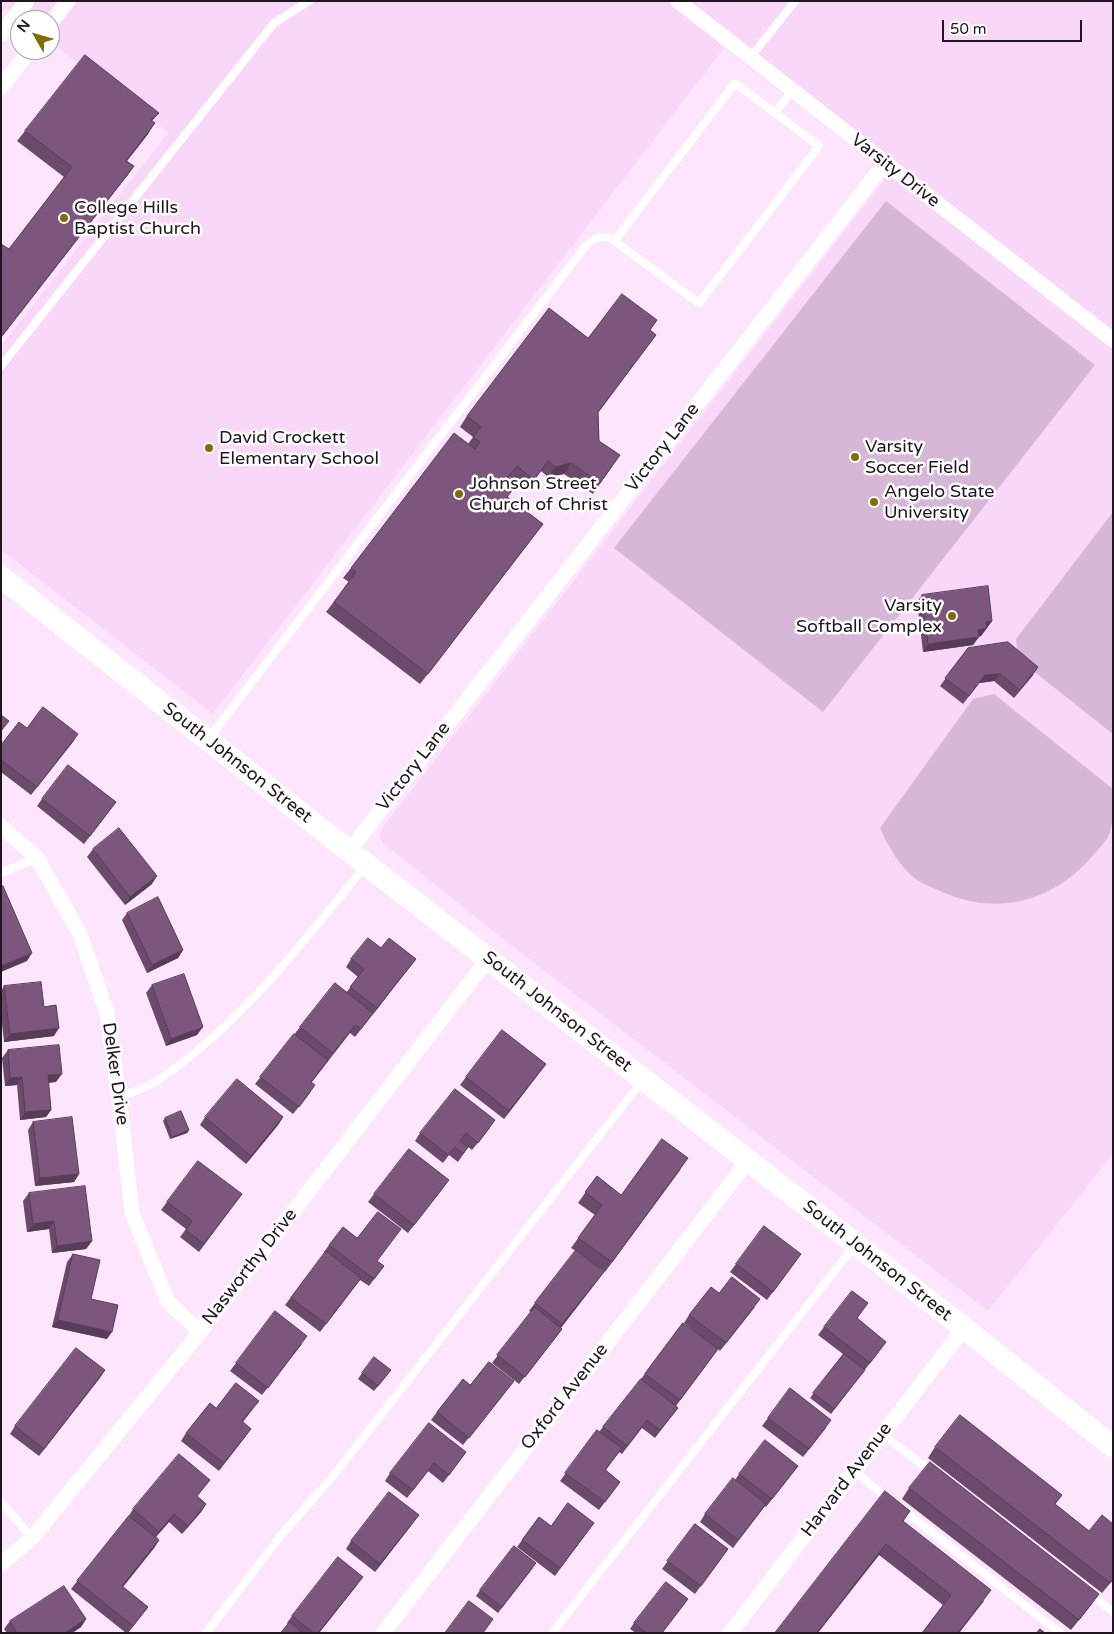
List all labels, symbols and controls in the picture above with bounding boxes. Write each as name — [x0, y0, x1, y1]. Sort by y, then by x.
north arrow — [10, 10, 60, 60]
scale bar — [944, 10, 1084, 42]
text: N — [13, 16, 34, 36]
text: 50 m — [950, 20, 987, 38]
street label: Varsity Drive — [846, 130, 944, 212]
place label: College Hills Baptist Church — [74, 197, 201, 240]
marker: College Hills Baptist Church — [58, 212, 70, 224]
street label: Victory Lane — [622, 399, 704, 497]
place label: David Crockett Elementary School — [219, 427, 379, 469]
place label: Varsity Soccer Field — [865, 436, 969, 478]
marker: David Crockett Elementary School — [203, 442, 215, 454]
marker: Varsity Soccer Field — [849, 451, 861, 463]
place label: Johnson Street Church of Christ — [469, 473, 608, 516]
place label: Angelo State University — [884, 481, 994, 524]
marker: Johnson Street Church of Christ — [453, 488, 465, 500]
marker: Angelo State University — [868, 496, 880, 508]
place label: Varsity Softball Complex — [796, 595, 942, 638]
marker: Varsity Softball Complex — [946, 610, 958, 622]
street label: South Johnson Street — [158, 698, 316, 828]
street label: Victory Lane — [373, 718, 455, 816]
street label: South Johnson Street — [478, 947, 636, 1077]
street label: Delker Drive — [97, 1021, 133, 1127]
street label: South Johnson Street — [798, 1196, 956, 1326]
street label: Nasworthy Drive — [198, 1205, 302, 1329]
street label: Oxford Avenue — [517, 1340, 613, 1454]
street label: Harvard Avenue — [797, 1419, 897, 1541]

